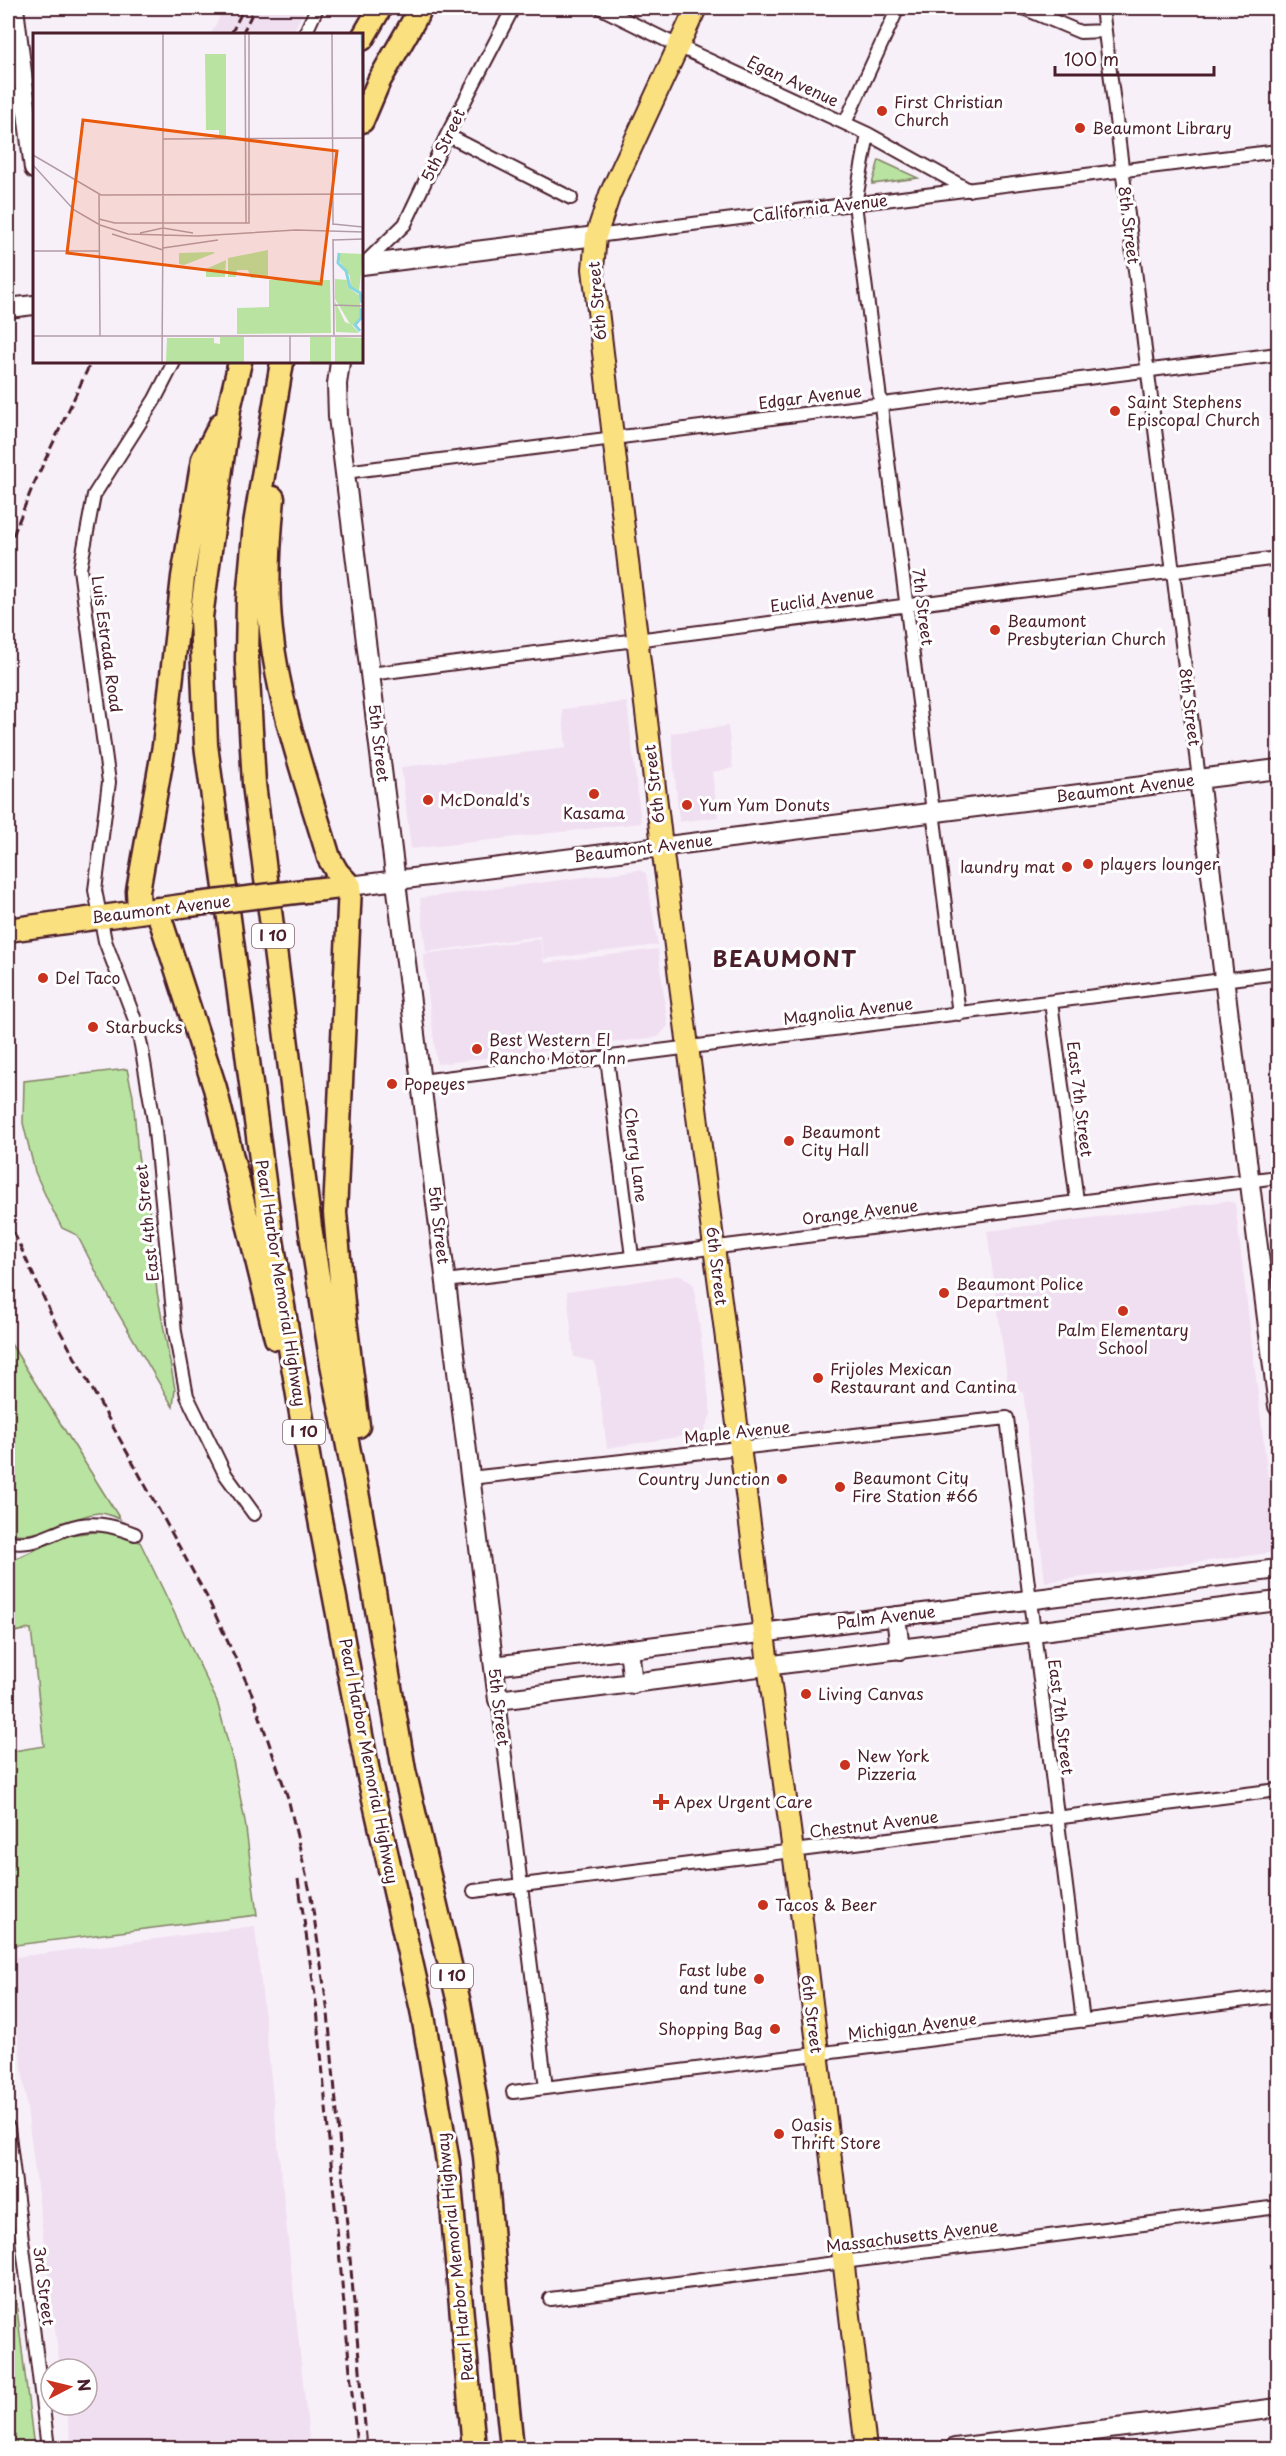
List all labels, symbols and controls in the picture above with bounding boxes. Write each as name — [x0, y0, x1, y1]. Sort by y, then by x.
inset map — [33, 33, 363, 363]
scale bar — [1055, 39, 1214, 77]
text: 100 m — [1064, 45, 1119, 72]
street label: Egan Avenue — [744, 48, 843, 112]
place label: First Christian Church — [894, 89, 1003, 131]
street label: 5th Street — [414, 103, 470, 185]
marker: First Christian Church — [875, 104, 889, 118]
place label: Beaumont Library — [1092, 115, 1232, 139]
marker: Beaumont Library — [1073, 121, 1087, 135]
street label: 8th Street — [1113, 184, 1147, 266]
street label: California Avenue — [751, 187, 889, 227]
street label: 6th Street — [581, 260, 611, 341]
street label: Edgar Avenue — [757, 378, 863, 414]
place label: Saint Stephens Episcopal Church — [1127, 389, 1260, 431]
marker: Saint Stephens Episcopal Church — [1108, 404, 1122, 418]
street label: 7th Street — [907, 567, 941, 647]
street label: Luis Estrada Road — [86, 574, 129, 714]
street label: Euclid Avenue — [768, 579, 876, 617]
place label: Beaumont Presbyterian Church — [1007, 608, 1166, 650]
marker: Beaumont Presbyterian Church — [988, 623, 1002, 637]
street label: 8th Street — [1174, 666, 1208, 748]
street label: 5th Street — [363, 702, 397, 784]
street label: 6th Street — [636, 743, 670, 825]
street label: Beaumont Avenue — [1054, 767, 1196, 807]
place label: McDonald's — [440, 787, 530, 811]
marker: Kasama — [587, 787, 601, 801]
place label: Yum Yum Donuts — [699, 792, 830, 816]
marker: McDonald's — [421, 793, 435, 807]
marker: Yum Yum Donuts — [680, 798, 694, 812]
place label: Kasama — [563, 800, 625, 824]
street label: Beaumont Avenue — [572, 827, 714, 867]
place label: players lounger — [1100, 851, 1220, 875]
place label: laundry mat — [960, 854, 1055, 878]
marker: players lounger — [1081, 857, 1095, 871]
marker: laundry mat — [1060, 860, 1074, 874]
street label: Beaumont Avenue — [90, 888, 232, 928]
road number: I 10 — [252, 924, 294, 948]
district label: BEAUMONT — [712, 941, 858, 974]
place label: Del Taco — [55, 965, 121, 989]
marker: Del Taco — [36, 971, 50, 985]
street label: Magnolia Avenue — [782, 990, 914, 1030]
place label: Starbucks — [105, 1014, 183, 1038]
marker: Starbucks — [86, 1020, 100, 1034]
place label: Best Western El Rancho Motor Inn — [489, 1027, 626, 1069]
street label: East 7th Street — [1062, 1040, 1100, 1158]
marker: Best Western El Rancho Motor Inn — [470, 1042, 484, 1056]
place label: Popeyes — [404, 1071, 465, 1095]
marker: Popeyes — [385, 1077, 399, 1091]
street label: Cherry Lane — [619, 1106, 655, 1204]
place label: Beaumont City Hall — [801, 1119, 881, 1161]
marker: Beaumont City Hall — [782, 1134, 796, 1148]
street label: Pearl Harbor Memorial Highway — [251, 1158, 313, 1408]
street label: East 4th Street — [128, 1163, 164, 1283]
street label: 5th Street — [423, 1184, 457, 1266]
street label: Orange Avenue — [800, 1192, 920, 1230]
street label: 6th Street — [701, 1225, 735, 1307]
place label: Beaumont Police Department — [956, 1271, 1083, 1313]
marker: Beaumont Police Department — [937, 1286, 951, 1300]
marker: Palm Elementary School — [1116, 1304, 1130, 1318]
place label: Palm Elementary School — [1057, 1317, 1189, 1359]
place label: Frijoles Mexican Restaurant and Cantina — [830, 1356, 1016, 1398]
marker: Frijoles Mexican Restaurant and Cantina — [811, 1371, 825, 1385]
street label: Maple Avenue — [683, 1413, 791, 1449]
road number: I 10 — [283, 1420, 325, 1444]
place label: Beaumont City Fire Station #66 — [852, 1465, 978, 1507]
place label: Country Junction — [638, 1466, 770, 1490]
marker: Country Junction — [775, 1472, 789, 1486]
marker: Beaumont City Fire Station #66 — [833, 1480, 847, 1494]
street label: Palm Avenue — [835, 1598, 937, 1634]
street label: Pearl Harbor Memorial Highway — [334, 1636, 406, 1885]
street label: East 7th Street — [1043, 1658, 1081, 1776]
street label: 5th Street — [483, 1666, 517, 1748]
place label: Living Canvas — [818, 1681, 924, 1705]
marker: Living Canvas — [799, 1687, 813, 1701]
place label: New York Pizzeria — [857, 1743, 929, 1785]
marker: New York Pizzeria — [838, 1758, 852, 1772]
place label: Apex Urgent Care — [674, 1789, 812, 1813]
marker: Apex Urgent Care — [652, 1793, 670, 1811]
street label: Chestnut Avenue — [808, 1803, 940, 1843]
place label: Tacos & Beer — [775, 1892, 877, 1916]
marker: Tacos & Beer — [756, 1898, 770, 1912]
place label: Fast lube and tune — [678, 1957, 747, 1999]
road number: I 10 — [431, 1964, 473, 1988]
marker: Fast lube and tune — [752, 1972, 766, 1986]
street label: 6th Street — [796, 1973, 830, 2055]
street label: Michigan Avenue — [846, 2005, 978, 2045]
place label: Shopping Bag — [658, 2016, 763, 2040]
marker: Shopping Bag — [768, 2022, 782, 2036]
place label: Oasis Thrift Store — [791, 2112, 881, 2154]
marker: Oasis Thrift Store — [772, 2127, 786, 2141]
street label: Pearl Harbor Memorial Highway — [429, 2132, 479, 2382]
street label: Massachusetts Avenue — [824, 2213, 1000, 2257]
street label: 3rd Street — [28, 2245, 62, 2327]
north arrow — [39, 2357, 99, 2417]
text: N — [72, 2377, 98, 2393]

